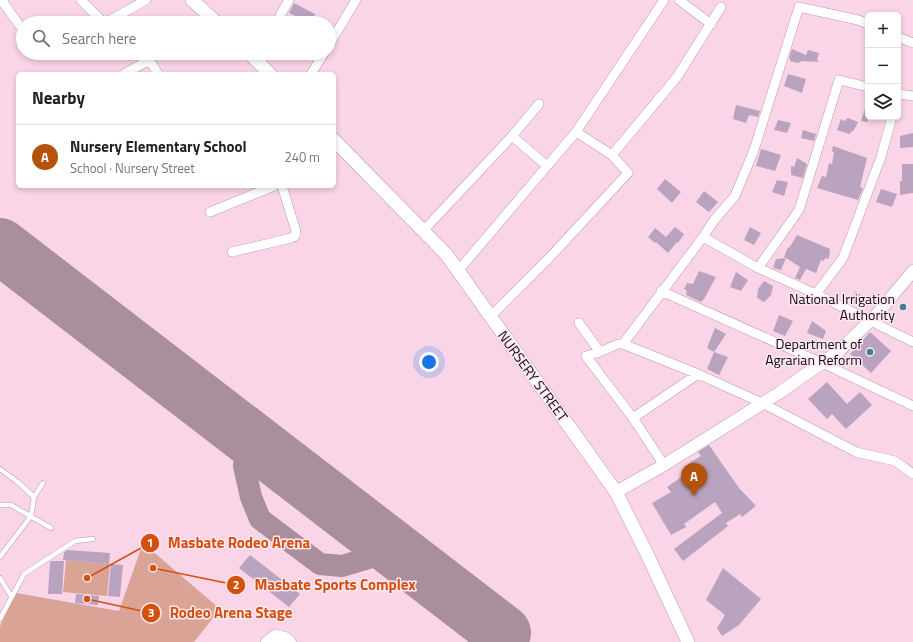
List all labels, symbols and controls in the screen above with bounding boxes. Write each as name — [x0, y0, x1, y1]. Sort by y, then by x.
map controls — [865, 12, 901, 120]
button: + — [865, 12, 901, 48]
search box — [16, 16, 336, 60]
icon: search — [30, 27, 52, 49]
text: Search here — [62, 27, 136, 50]
button: − — [865, 48, 901, 84]
button: layers — [865, 84, 901, 120]
text: Nearby — [32, 85, 85, 111]
text: Nursery Elementary School — [70, 135, 247, 158]
text: A — [41, 147, 49, 167]
text: 240 m — [284, 147, 320, 167]
text: School · Nursery Street — [70, 158, 195, 178]
place label: National Irrigation Authority — [789, 288, 895, 325]
marker: National Irrigation Authority — [898, 302, 908, 312]
street label: NURSERY STREET — [493, 326, 574, 426]
place label: Department of Agrarian Reform — [765, 333, 862, 370]
marker: Department of Agrarian Reform — [865, 347, 875, 357]
your location — [419, 352, 439, 372]
pin: A — [681, 463, 707, 496]
callout: Masbate Rodeo Arena — [140, 529, 318, 556]
text: Masbate Rodeo Arena — [168, 531, 311, 554]
text: 1 — [147, 533, 153, 552]
callout: Masbate Sports Complex — [226, 572, 423, 599]
text: Masbate Sports Complex — [254, 573, 416, 596]
text: 2 — [233, 575, 239, 594]
callout: Rodeo Arena Stage — [141, 600, 300, 627]
text: Rodeo Arena Stage — [170, 601, 293, 624]
text: 3 — [148, 603, 154, 622]

